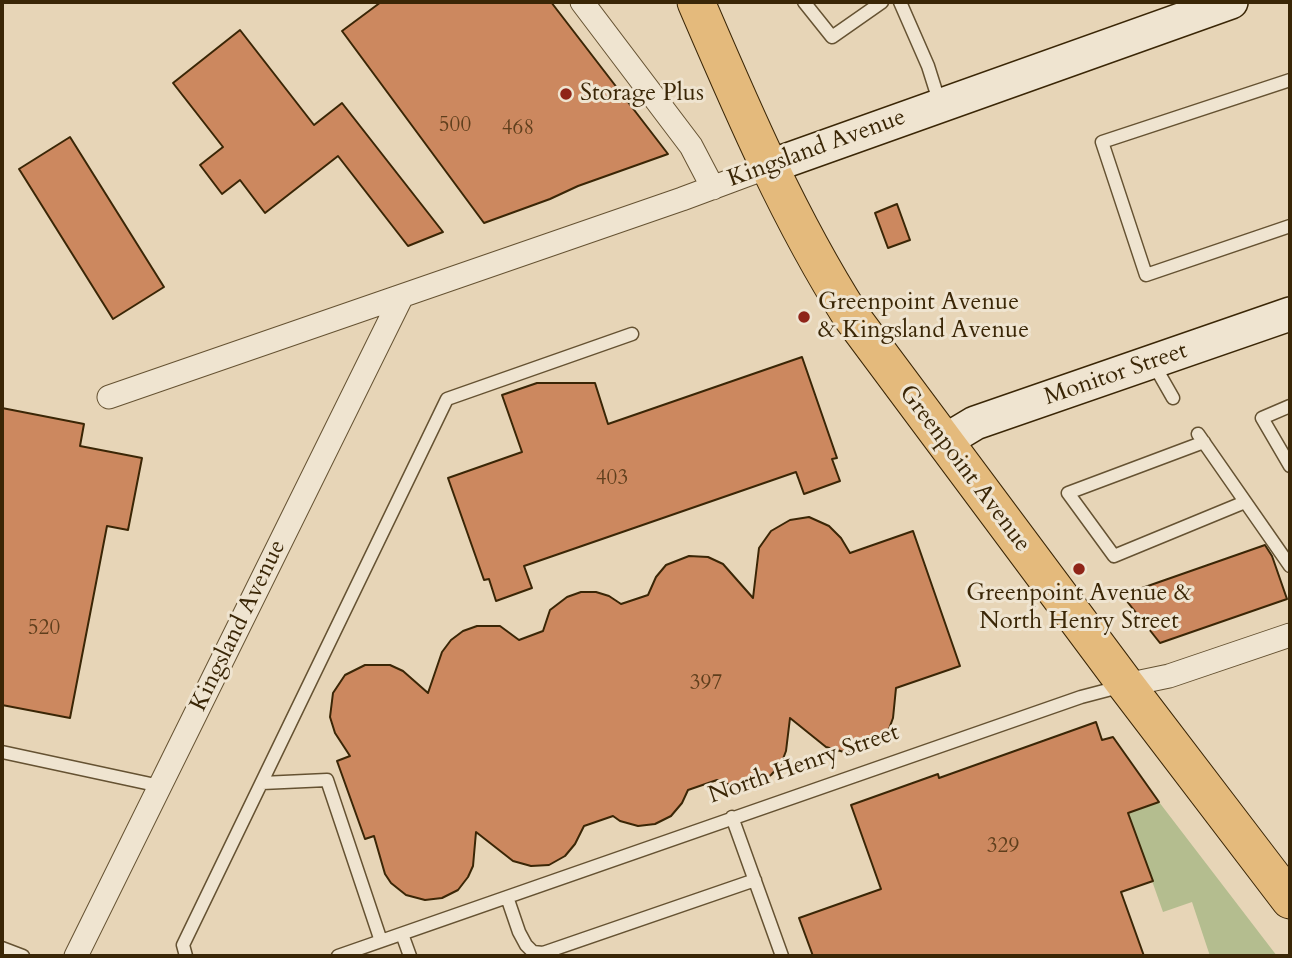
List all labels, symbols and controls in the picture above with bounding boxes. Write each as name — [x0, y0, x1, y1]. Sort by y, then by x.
place label: Storage Plus — [580, 80, 704, 108]
marker: Storage Plus — [558, 86, 574, 102]
street label: Kingsland Avenue — [724, 104, 910, 194]
house number: 500 — [439, 113, 471, 139]
house number: 468 — [502, 116, 534, 142]
place label: Greenpoint Avenue & Kingsland Avenue — [818, 289, 1029, 345]
marker: Greenpoint Avenue & Kingsland Avenue — [796, 309, 812, 325]
street label: Monitor Street — [1041, 337, 1191, 413]
street label: Greenpoint Avenue — [892, 380, 1036, 558]
house number: 403 — [596, 466, 628, 492]
street label: Kingsland Avenue — [185, 536, 293, 716]
marker: Greenpoint Avenue & North Henry Street — [1071, 561, 1087, 577]
place label: Greenpoint Avenue & North Henry Street — [966, 580, 1192, 636]
house number: 520 — [28, 616, 60, 642]
house number: 397 — [690, 671, 722, 697]
street label: North Henry Street — [705, 719, 903, 811]
house number: 329 — [987, 834, 1019, 860]

